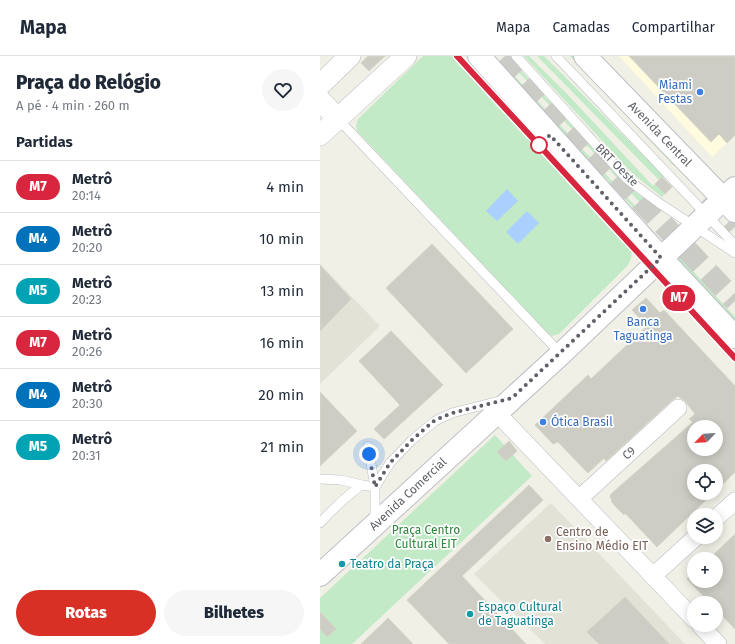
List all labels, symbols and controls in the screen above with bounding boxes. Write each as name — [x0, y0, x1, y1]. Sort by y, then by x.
text: Mapa — [20, 16, 67, 39]
text: Mapa — [496, 19, 530, 36]
text: Camadas — [552, 19, 610, 36]
text: Compartilhar — [632, 19, 715, 36]
button: heart — [262, 69, 304, 111]
text: Praça do Relógio — [16, 71, 161, 94]
place label: Miami Festas — [658, 78, 692, 106]
marker: Miami Festas — [695, 87, 705, 97]
text: A pé · 4 min · 260 m — [16, 98, 130, 113]
street label: Avenida Central — [625, 99, 695, 170]
text: Partidas — [16, 133, 73, 151]
unlabelled marker — [530, 136, 548, 154]
street label: BRT Oeste — [593, 141, 641, 189]
text: Metrô — [72, 170, 112, 188]
text: M7 — [29, 178, 47, 195]
text: 4 min — [266, 178, 304, 196]
text: 20:14 — [72, 188, 101, 203]
text: Metrô — [72, 222, 112, 240]
text: M4 — [29, 230, 47, 247]
text: 10 min — [259, 230, 304, 248]
text: 20:20 — [72, 240, 103, 255]
text: Metrô — [72, 274, 112, 292]
text: M5 — [29, 282, 47, 299]
text: 13 min — [260, 282, 304, 300]
line badge: M7 — [661, 285, 697, 311]
text: M7 — [670, 289, 688, 306]
text: 20:23 — [72, 292, 102, 307]
marker: Banca Taguatinga — [638, 304, 648, 314]
place label: Banca Taguatinga — [614, 315, 672, 343]
text: Metrô — [72, 326, 112, 344]
text: M7 — [29, 334, 47, 351]
text: 16 min — [260, 334, 304, 352]
text: 20:26 — [72, 344, 102, 359]
text: Metrô — [72, 378, 112, 396]
text: M4 — [29, 386, 47, 403]
text: 20 min — [258, 386, 304, 404]
text: 20:30 — [72, 396, 103, 411]
place label: Ótica Brasil — [551, 414, 613, 429]
marker: Ótica Brasil — [538, 417, 548, 427]
north arrow — [687, 420, 723, 456]
map controls — [687, 420, 723, 632]
text: Metrô — [72, 430, 112, 448]
text: M5 — [29, 438, 47, 455]
text: 21 min — [261, 438, 304, 456]
your location — [359, 444, 379, 464]
street label: C9 — [620, 444, 638, 462]
text: 20:31 — [72, 448, 101, 463]
street label: Avenida Comercial — [367, 454, 450, 533]
button: locate — [687, 464, 723, 500]
button: layers — [687, 508, 723, 544]
park label: Praça Centro Cultural EIT — [392, 523, 460, 551]
place label: Centro de Ensino Médio EIT — [556, 525, 649, 553]
marker: Centro de Ensino Médio EIT — [543, 534, 553, 544]
button: + — [687, 552, 723, 588]
place label: Teatro da Praça — [350, 557, 434, 571]
marker: Teatro da Praça — [337, 559, 347, 569]
button: Rotas — [16, 590, 156, 636]
button: Bilhetes — [164, 590, 304, 636]
button: − — [687, 596, 723, 632]
place label: Espaço Cultural de Taguatinga — [478, 600, 562, 628]
marker: Espaço Cultural de Taguatinga — [465, 609, 475, 619]

